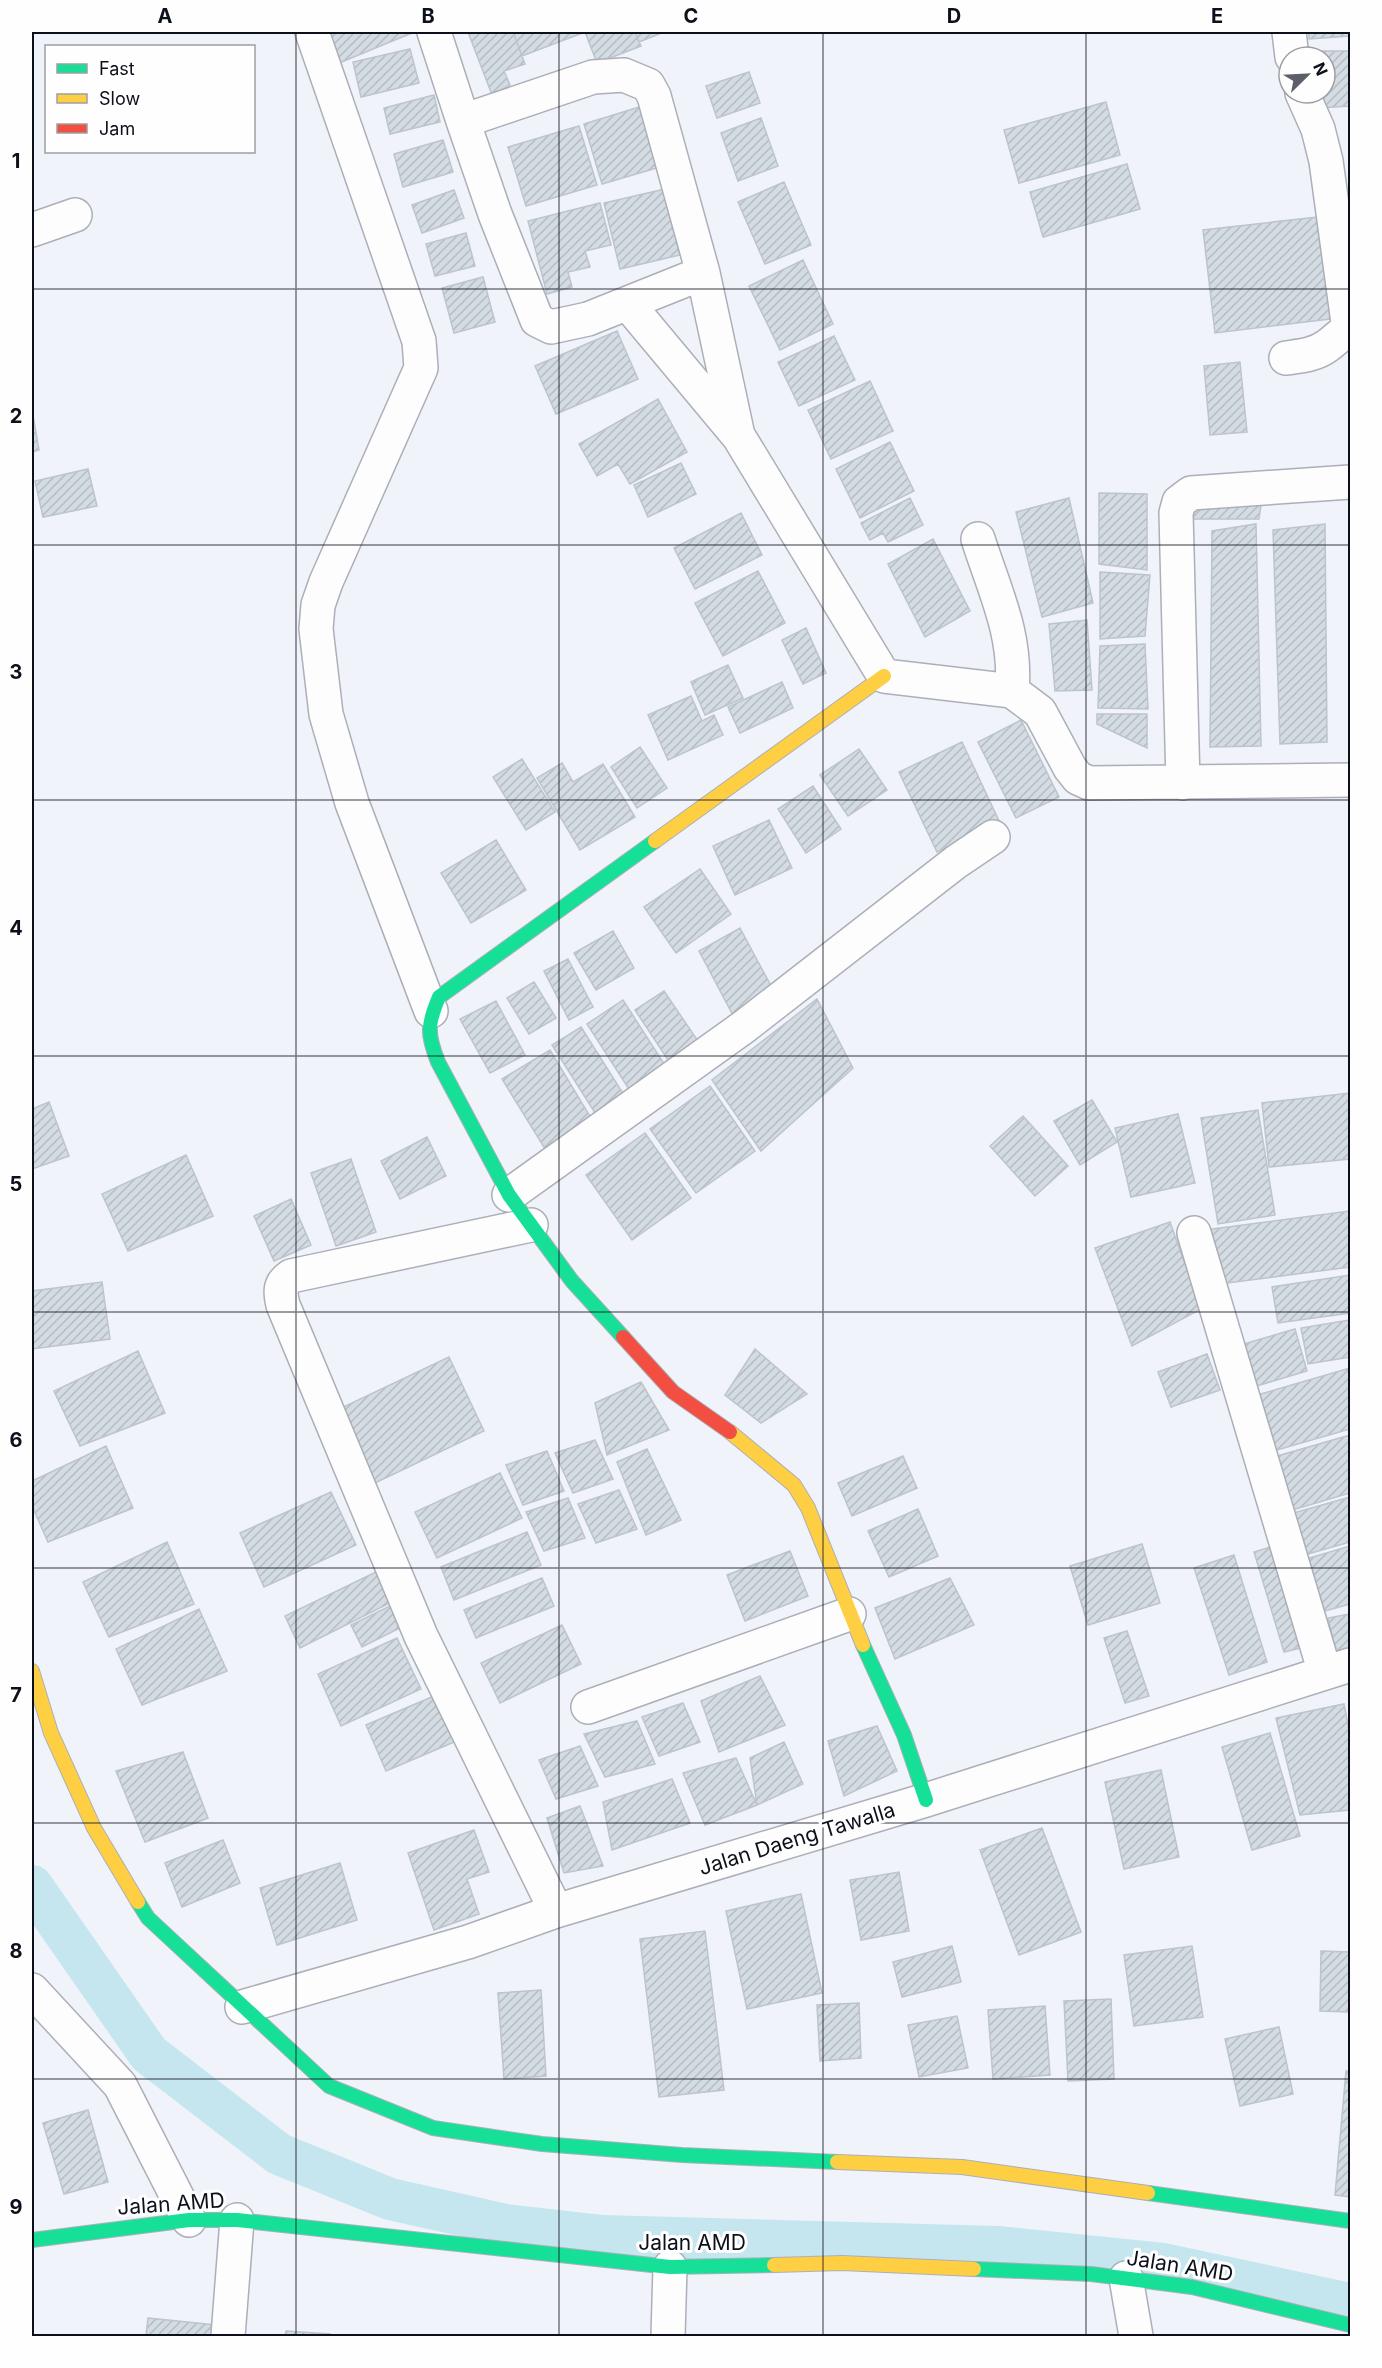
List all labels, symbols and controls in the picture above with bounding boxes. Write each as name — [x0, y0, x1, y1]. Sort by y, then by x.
text: A — [158, 4, 173, 28]
text: B — [421, 4, 435, 28]
text: C — [684, 4, 698, 28]
text: D — [947, 4, 961, 28]
text: E — [1211, 4, 1223, 28]
legend — [45, 45, 255, 153]
north arrow — [1277, 45, 1337, 105]
text: Fast — [99, 58, 135, 79]
text: N — [1309, 59, 1332, 79]
text: Slow — [99, 88, 140, 109]
text: Jam — [99, 118, 135, 139]
text: 1 — [12, 149, 20, 173]
text: 2 — [10, 404, 22, 428]
text: 3 — [10, 660, 22, 684]
text: 4 — [9, 916, 23, 940]
text: 5 — [10, 1172, 22, 1196]
text: 6 — [10, 1428, 23, 1452]
text: 7 — [10, 1683, 22, 1707]
street label: Jalan Daeng Tawalla — [696, 1797, 898, 1880]
text: 8 — [9, 1939, 23, 1963]
street label: Jalan AMD — [116, 2187, 226, 2220]
text: 9 — [10, 2195, 23, 2219]
street label: Jalan AMD — [638, 2230, 746, 2255]
street label: Jalan AMD — [1125, 2245, 1235, 2286]

